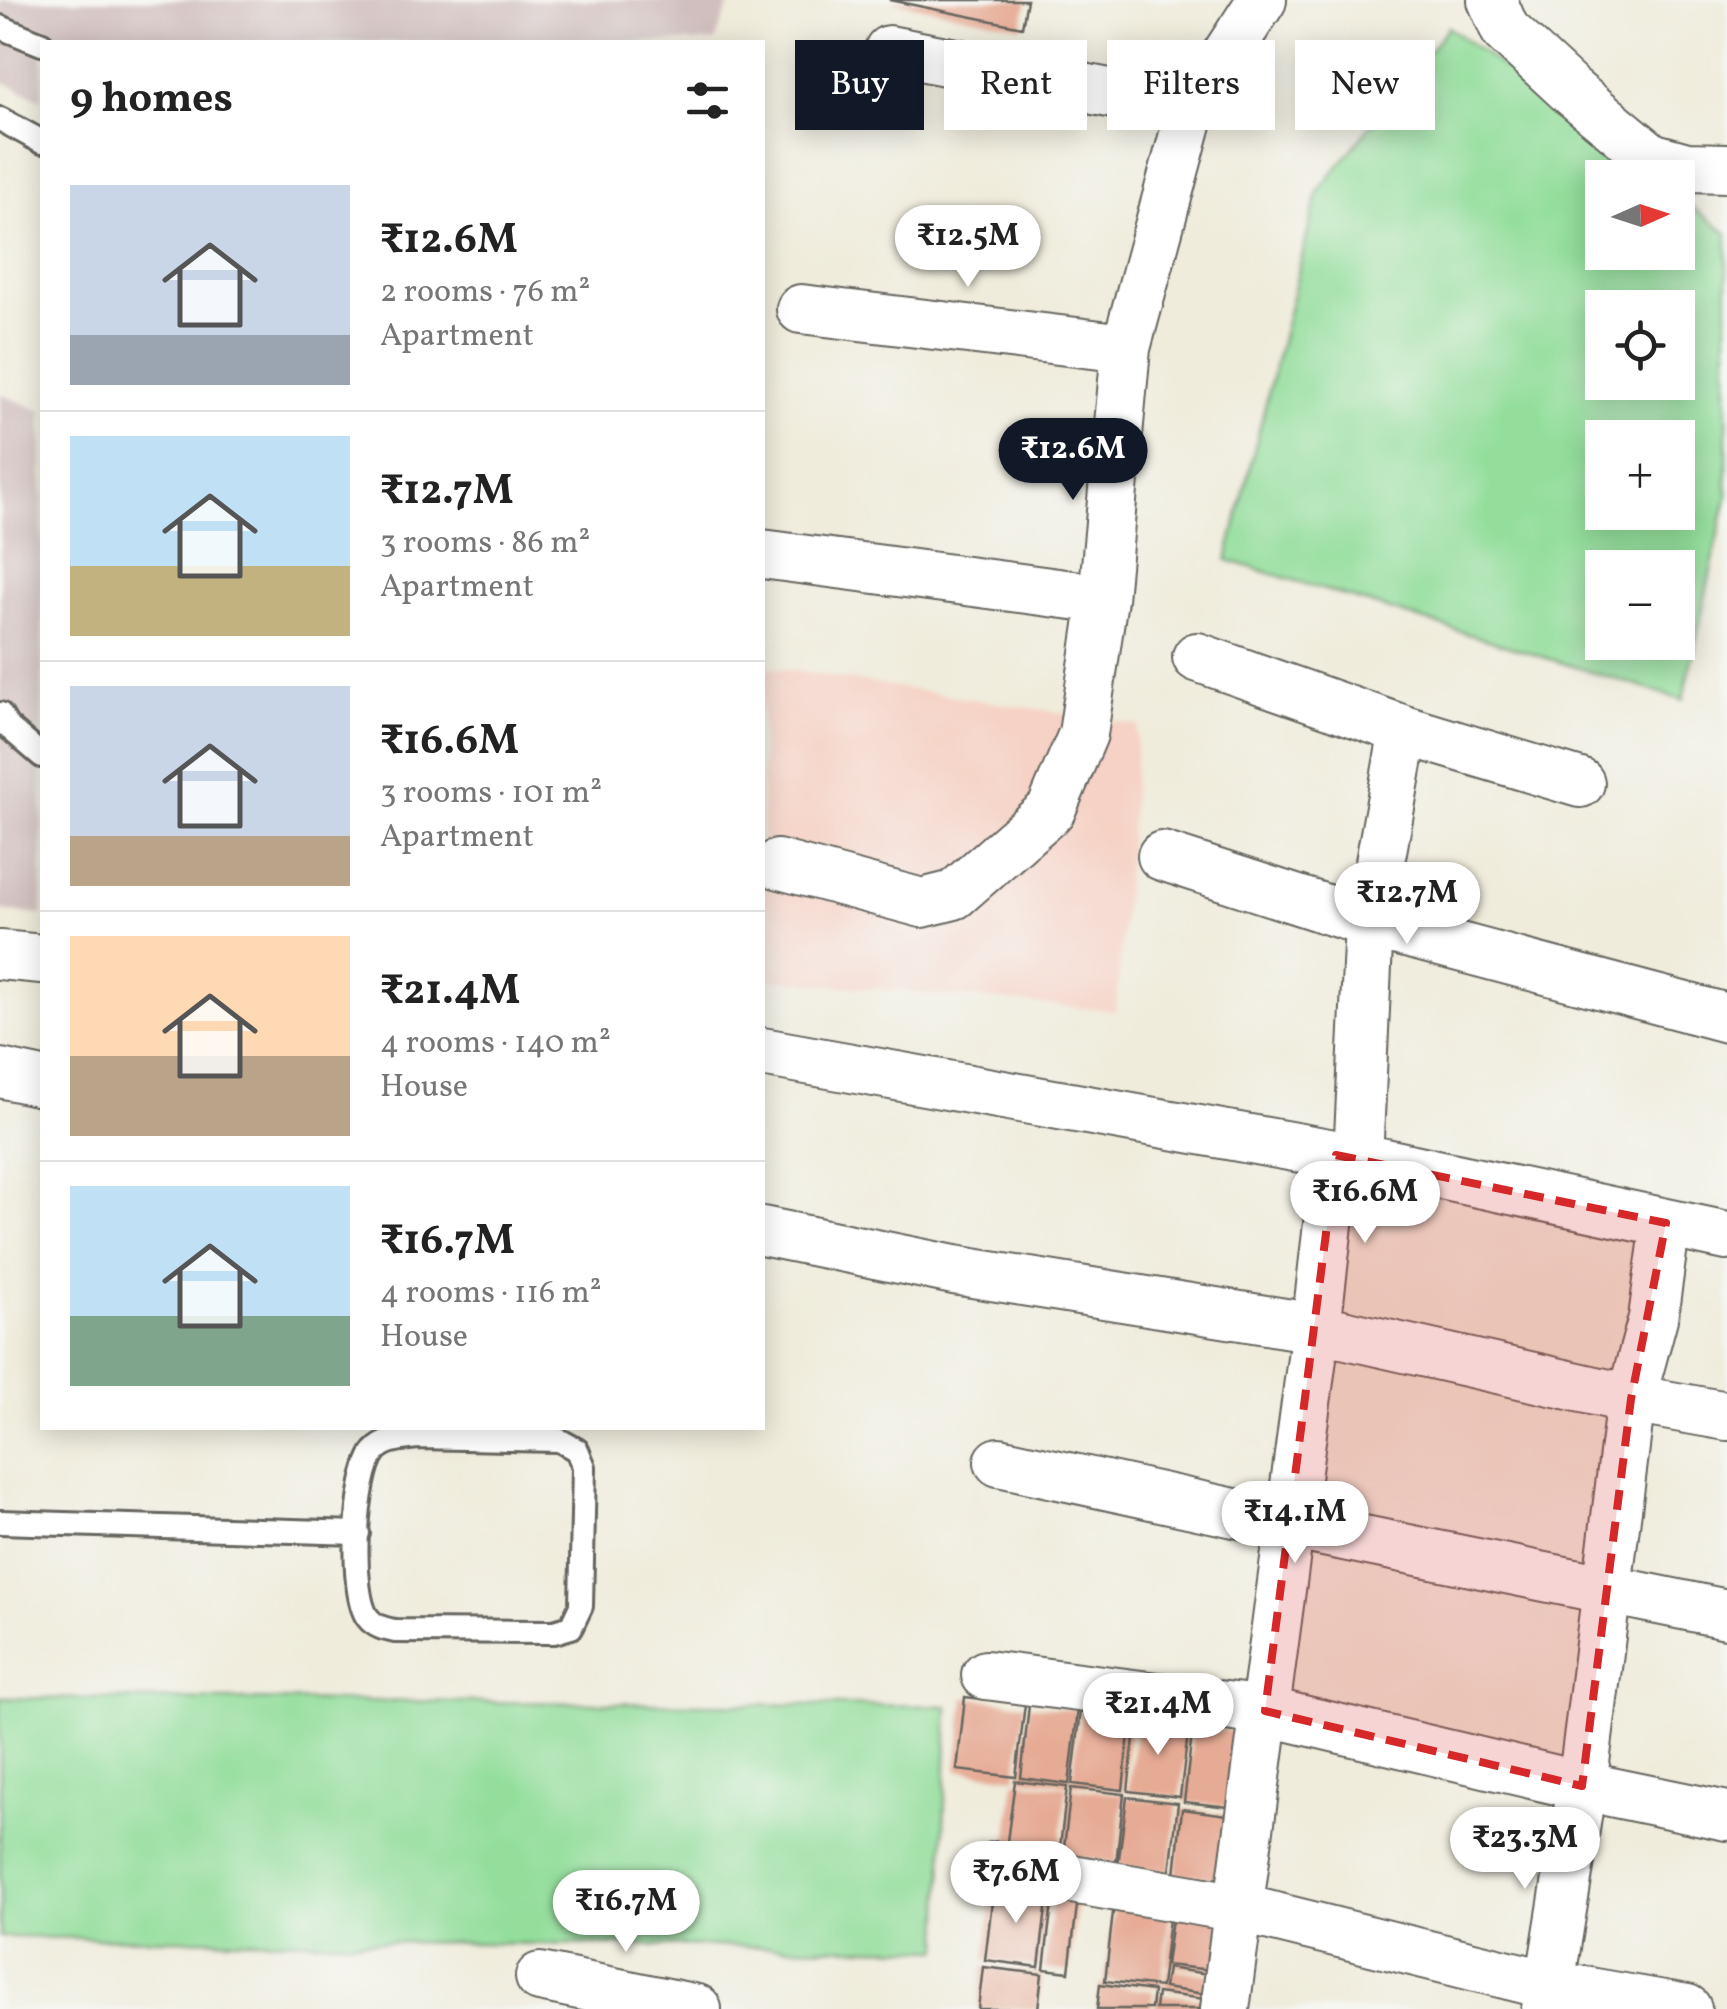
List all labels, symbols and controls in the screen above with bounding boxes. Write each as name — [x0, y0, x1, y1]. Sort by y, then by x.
chip: Buy — [795, 40, 924, 130]
chip: Rent — [944, 40, 1087, 130]
chip: Filters — [1107, 40, 1275, 130]
chip: New — [1295, 40, 1435, 130]
text: 9 homes — [70, 71, 233, 130]
icon: filters — [680, 73, 735, 128]
north arrow — [1585, 160, 1695, 270]
map controls — [1585, 160, 1695, 660]
pin: ₹12.5M — [887, 205, 1049, 290]
text: ₹12.6M — [380, 212, 518, 271]
text: ₹12.5M — [917, 215, 1019, 259]
icon: home — [150, 225, 270, 345]
text: 2 rooms · 76 m² — [380, 271, 590, 315]
button: locate — [1585, 290, 1695, 400]
text: Apartment — [380, 315, 534, 359]
pin: ₹12.6M — [992, 418, 1154, 503]
button: + — [1585, 420, 1695, 530]
text: ₹12.6M — [1021, 428, 1125, 472]
text: ₹12.7M — [380, 463, 513, 522]
icon: home — [150, 476, 270, 596]
text: 3 rooms · 86 m² — [380, 522, 590, 566]
button: − — [1585, 550, 1695, 660]
text: Apartment — [380, 566, 534, 610]
text: ₹16.6M — [380, 713, 519, 772]
icon: home — [150, 726, 270, 846]
text: 3 rooms · 101 m² — [380, 772, 602, 816]
text: Apartment — [380, 816, 534, 860]
pin: ₹12.7M — [1326, 862, 1488, 947]
text: ₹12.7M — [1356, 872, 1458, 916]
text: ₹21.4M — [380, 963, 520, 1022]
icon: home — [150, 976, 270, 1096]
text: 4 rooms · 140 m² — [380, 1022, 611, 1066]
text: House — [380, 1066, 468, 1110]
pin: ₹16.6M — [1284, 1161, 1446, 1246]
text: ₹16.6M — [1312, 1171, 1418, 1215]
text: ₹16.7M — [380, 1213, 515, 1272]
icon: home — [150, 1226, 270, 1346]
text: 4 rooms · 116 m² — [380, 1272, 602, 1316]
text: House — [380, 1316, 468, 1360]
pin: ₹14.1M — [1214, 1481, 1376, 1566]
text: ₹14.1M — [1244, 1491, 1346, 1535]
pin: ₹21.4M — [1077, 1673, 1239, 1758]
text: ₹21.4M — [1105, 1683, 1211, 1727]
pin: ₹23.3M — [1444, 1807, 1606, 1892]
text: ₹23.3M — [1472, 1817, 1578, 1861]
pin: ₹7.6M — [946, 1841, 1086, 1926]
text: ₹7.6M — [972, 1851, 1060, 1895]
pin: ₹16.7M — [545, 1870, 707, 1955]
text: ₹16.7M — [575, 1880, 677, 1924]

